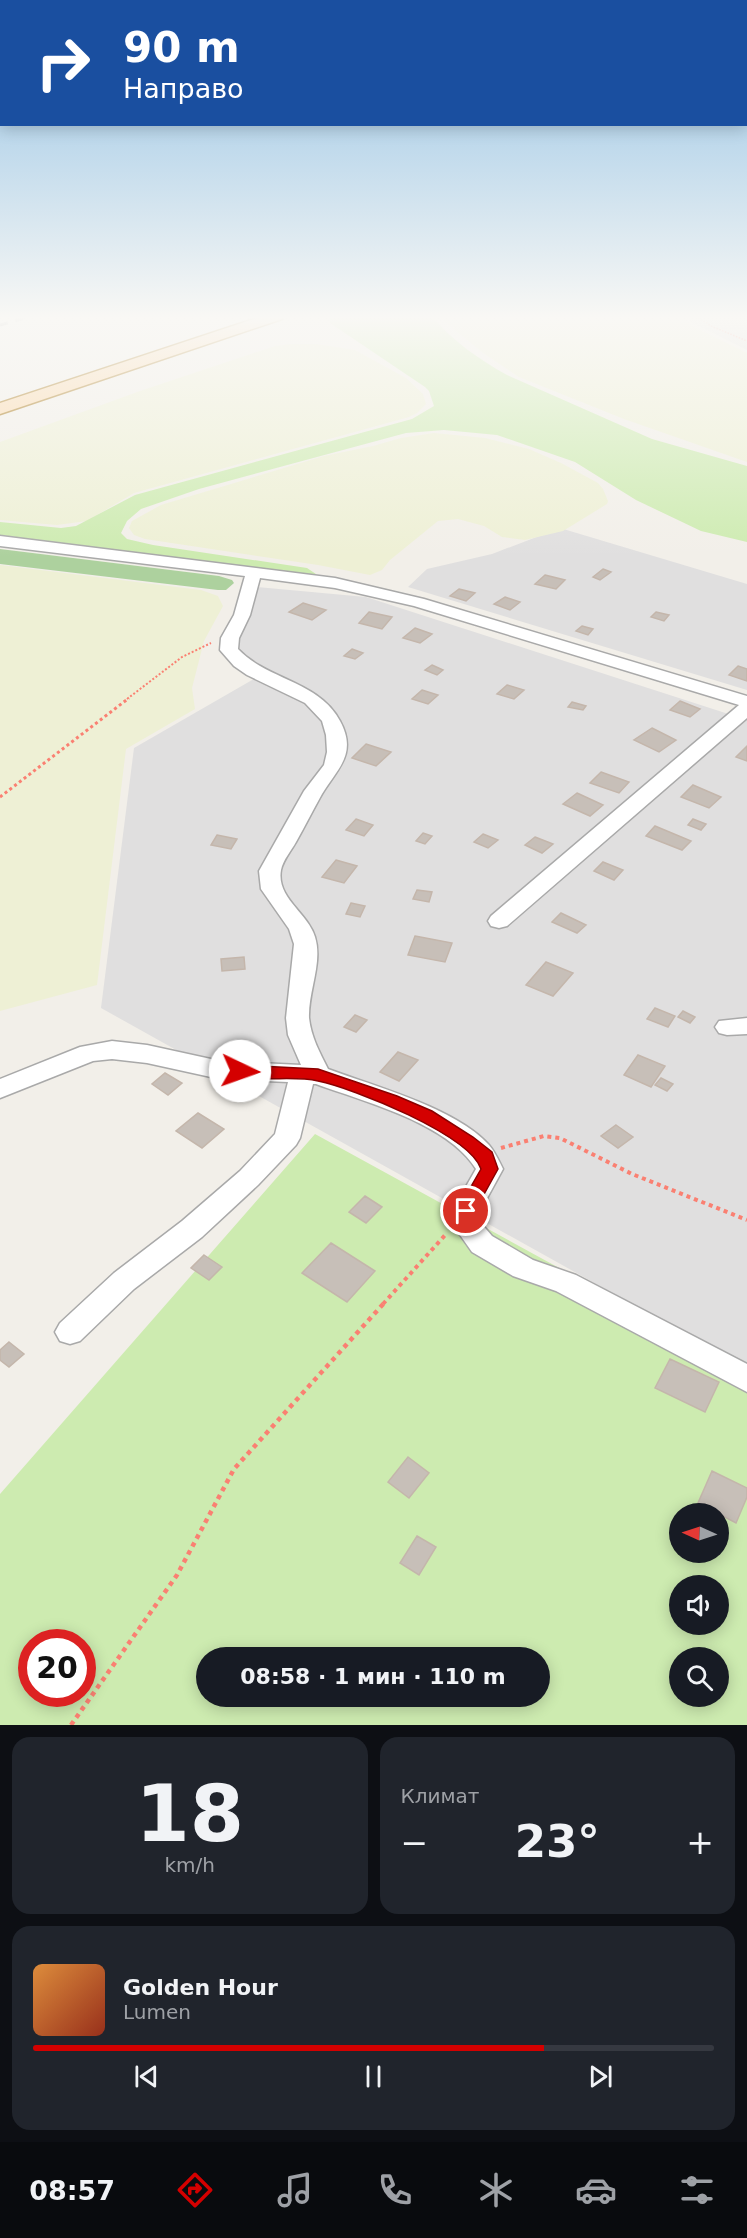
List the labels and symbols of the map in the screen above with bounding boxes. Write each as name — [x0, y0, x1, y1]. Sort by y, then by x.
position arrow — [208, 1039, 272, 1103]
pin — [440, 1185, 491, 1236]
north arrow — [669, 1503, 729, 1563]
speed limit sign: 20 — [18, 1629, 96, 1707]

